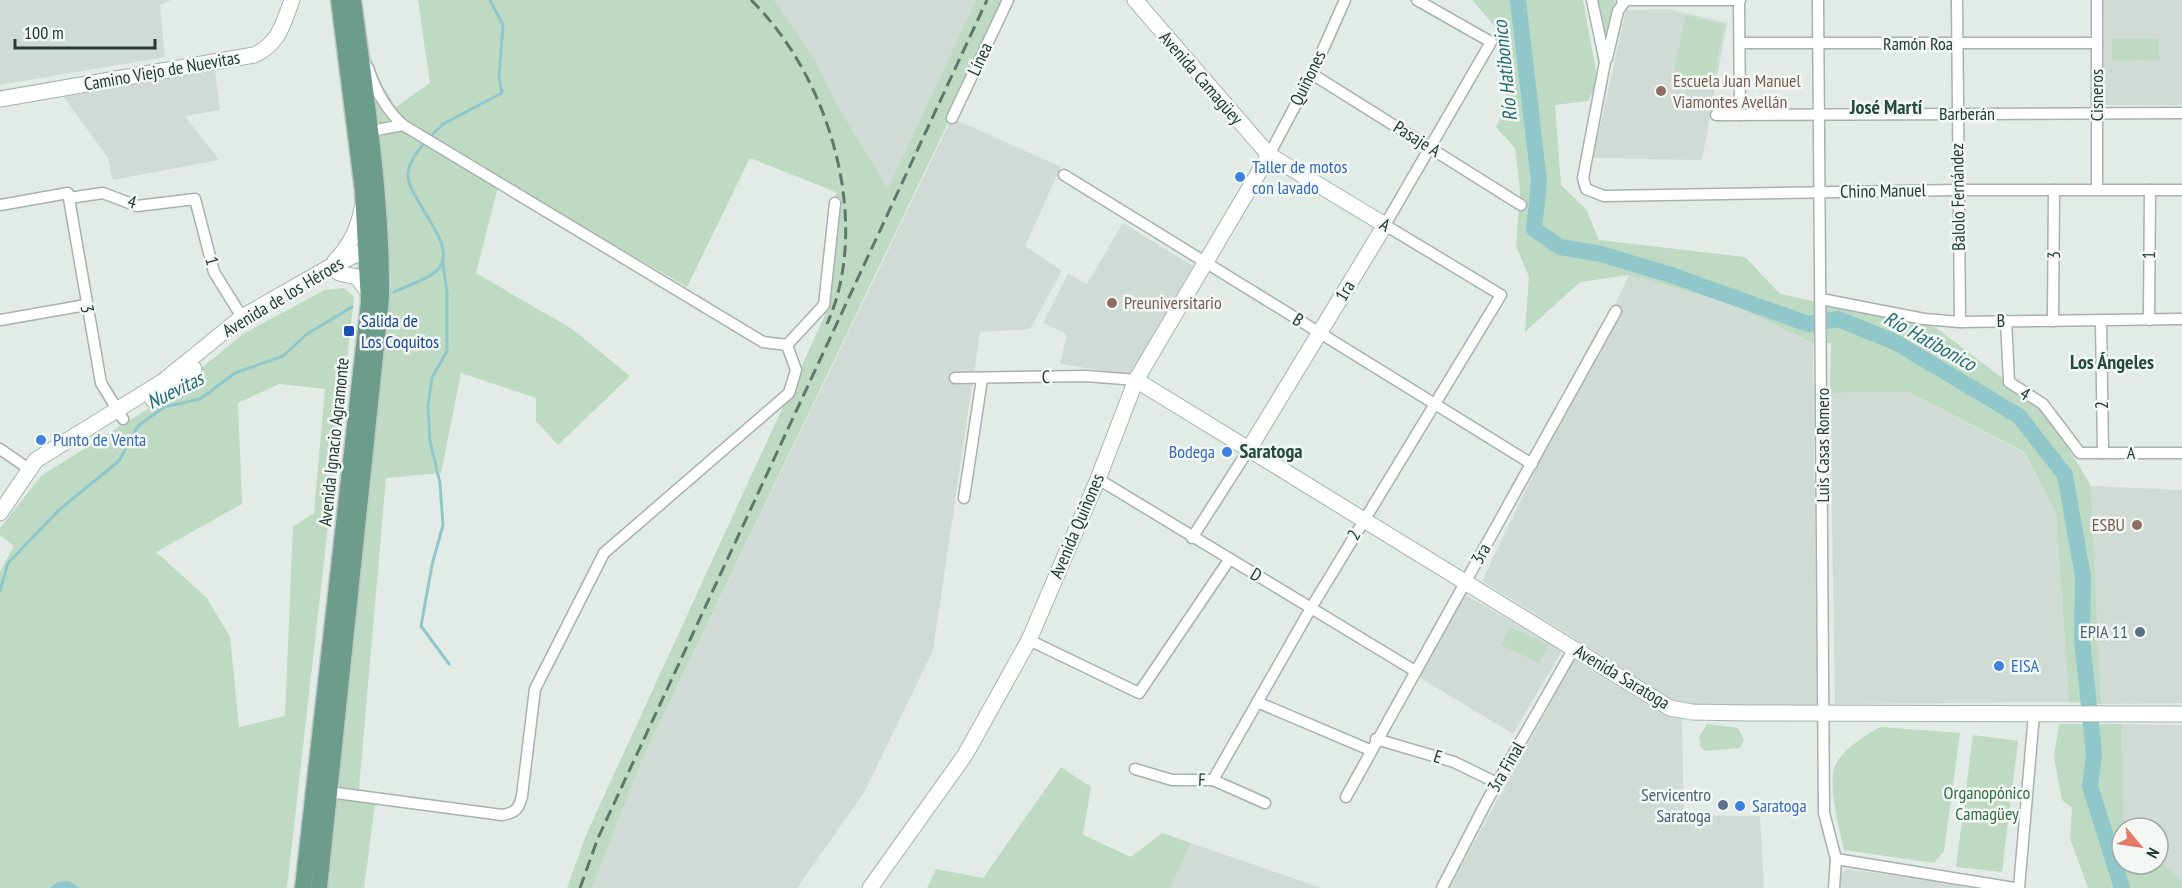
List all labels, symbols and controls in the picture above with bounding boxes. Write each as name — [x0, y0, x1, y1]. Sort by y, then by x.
scale bar — [15, 12, 154, 50]
water label: Río Hatibonico — [1487, 18, 1523, 123]
text: 100 m — [24, 21, 64, 44]
street label: Avenida Camagüey — [1154, 26, 1248, 129]
street label: Ramón Roa — [1883, 32, 1953, 55]
street label: Línea — [962, 39, 997, 79]
street label: Camino Viejo de Nuevitas — [82, 45, 242, 96]
street label: Quiñones — [1284, 46, 1331, 109]
place label: Escuela Juan Manuel Viamontes Avellán — [1672, 69, 1802, 113]
street label: Cisneros — [2085, 69, 2108, 121]
marker: Escuela Juan Manuel Viamontes Avellán — [1654, 84, 1668, 98]
district label: José Martí — [1849, 94, 1923, 120]
street label: Barberán — [1939, 102, 1995, 125]
street label: Pasaje A — [1389, 115, 1446, 162]
street label: Balolo Fernández — [1945, 143, 1970, 251]
place label: Taller de motos con lavado — [1252, 155, 1348, 199]
marker: Taller de motos con lavado — [1233, 170, 1247, 184]
street label: Chino Manuel — [1840, 178, 1927, 203]
street label: 4 — [125, 189, 139, 214]
street label: A — [1376, 212, 1395, 237]
street label: Avenida de los Héroes — [218, 251, 347, 342]
street label: 3 — [2042, 251, 2065, 259]
street label: 1 — [2137, 251, 2160, 259]
street label: 1 — [200, 254, 225, 268]
street label: 1ra — [1330, 276, 1360, 305]
place label: Preuniversitario — [1124, 291, 1222, 314]
marker: Preuniversitario — [1105, 296, 1119, 310]
street label: 3 — [75, 303, 100, 315]
water label: Río Hatibonico — [1879, 305, 1982, 378]
street label: B — [1289, 308, 1308, 332]
place label: Salida de Los Coquitos — [361, 309, 439, 353]
street label: B — [1997, 309, 2005, 332]
marker: Salida de Los Coquitos — [342, 324, 356, 338]
district label: Los Ángeles — [2070, 349, 2154, 375]
street label: Avenida Ignacio Agramonte — [313, 357, 354, 527]
water label: Nuevitas — [142, 364, 210, 415]
street label: C — [1041, 365, 1051, 388]
street label: 4 — [2016, 382, 2035, 406]
street label: Luis Casas Romero — [1811, 387, 1834, 502]
street label: 2 — [2090, 401, 2113, 409]
place label: Punto de Venta — [53, 428, 146, 451]
marker: Punto de Venta — [34, 433, 48, 447]
district label: Saratoga — [1240, 438, 1303, 464]
place label: Bodega — [1169, 440, 1215, 463]
street label: A — [2127, 441, 2136, 464]
marker: Bodega — [1220, 445, 1234, 459]
street label: Avenida Quiñones — [1044, 470, 1109, 582]
place label: ESBU — [2092, 513, 2125, 536]
marker: ESBU — [2130, 518, 2144, 532]
street label: 2 — [1342, 525, 1366, 544]
street label: 3ra — [1466, 539, 1496, 568]
street label: D — [1246, 562, 1266, 587]
place label: EPIA 11 — [2080, 620, 2128, 643]
marker: EPIA 11 — [2133, 625, 2147, 639]
street label: Avenida Saratoga — [1570, 639, 1674, 714]
place label: EISA — [2011, 654, 2040, 677]
marker: EISA — [1992, 659, 2006, 673]
street label: 3ra Final — [1482, 737, 1530, 796]
street label: E — [1431, 744, 1445, 769]
street label: F — [1198, 768, 1206, 791]
park label: Organopónico Camagüey — [1944, 781, 2031, 825]
place label: Servicentro Saratoga — [1641, 783, 1711, 827]
place label: Saratoga — [1752, 794, 1807, 817]
marker: Servicentro Saratoga — [1716, 798, 1730, 812]
marker: Saratoga — [1733, 799, 1747, 813]
north arrow — [2110, 816, 2170, 876]
text: N — [2142, 845, 2164, 862]

